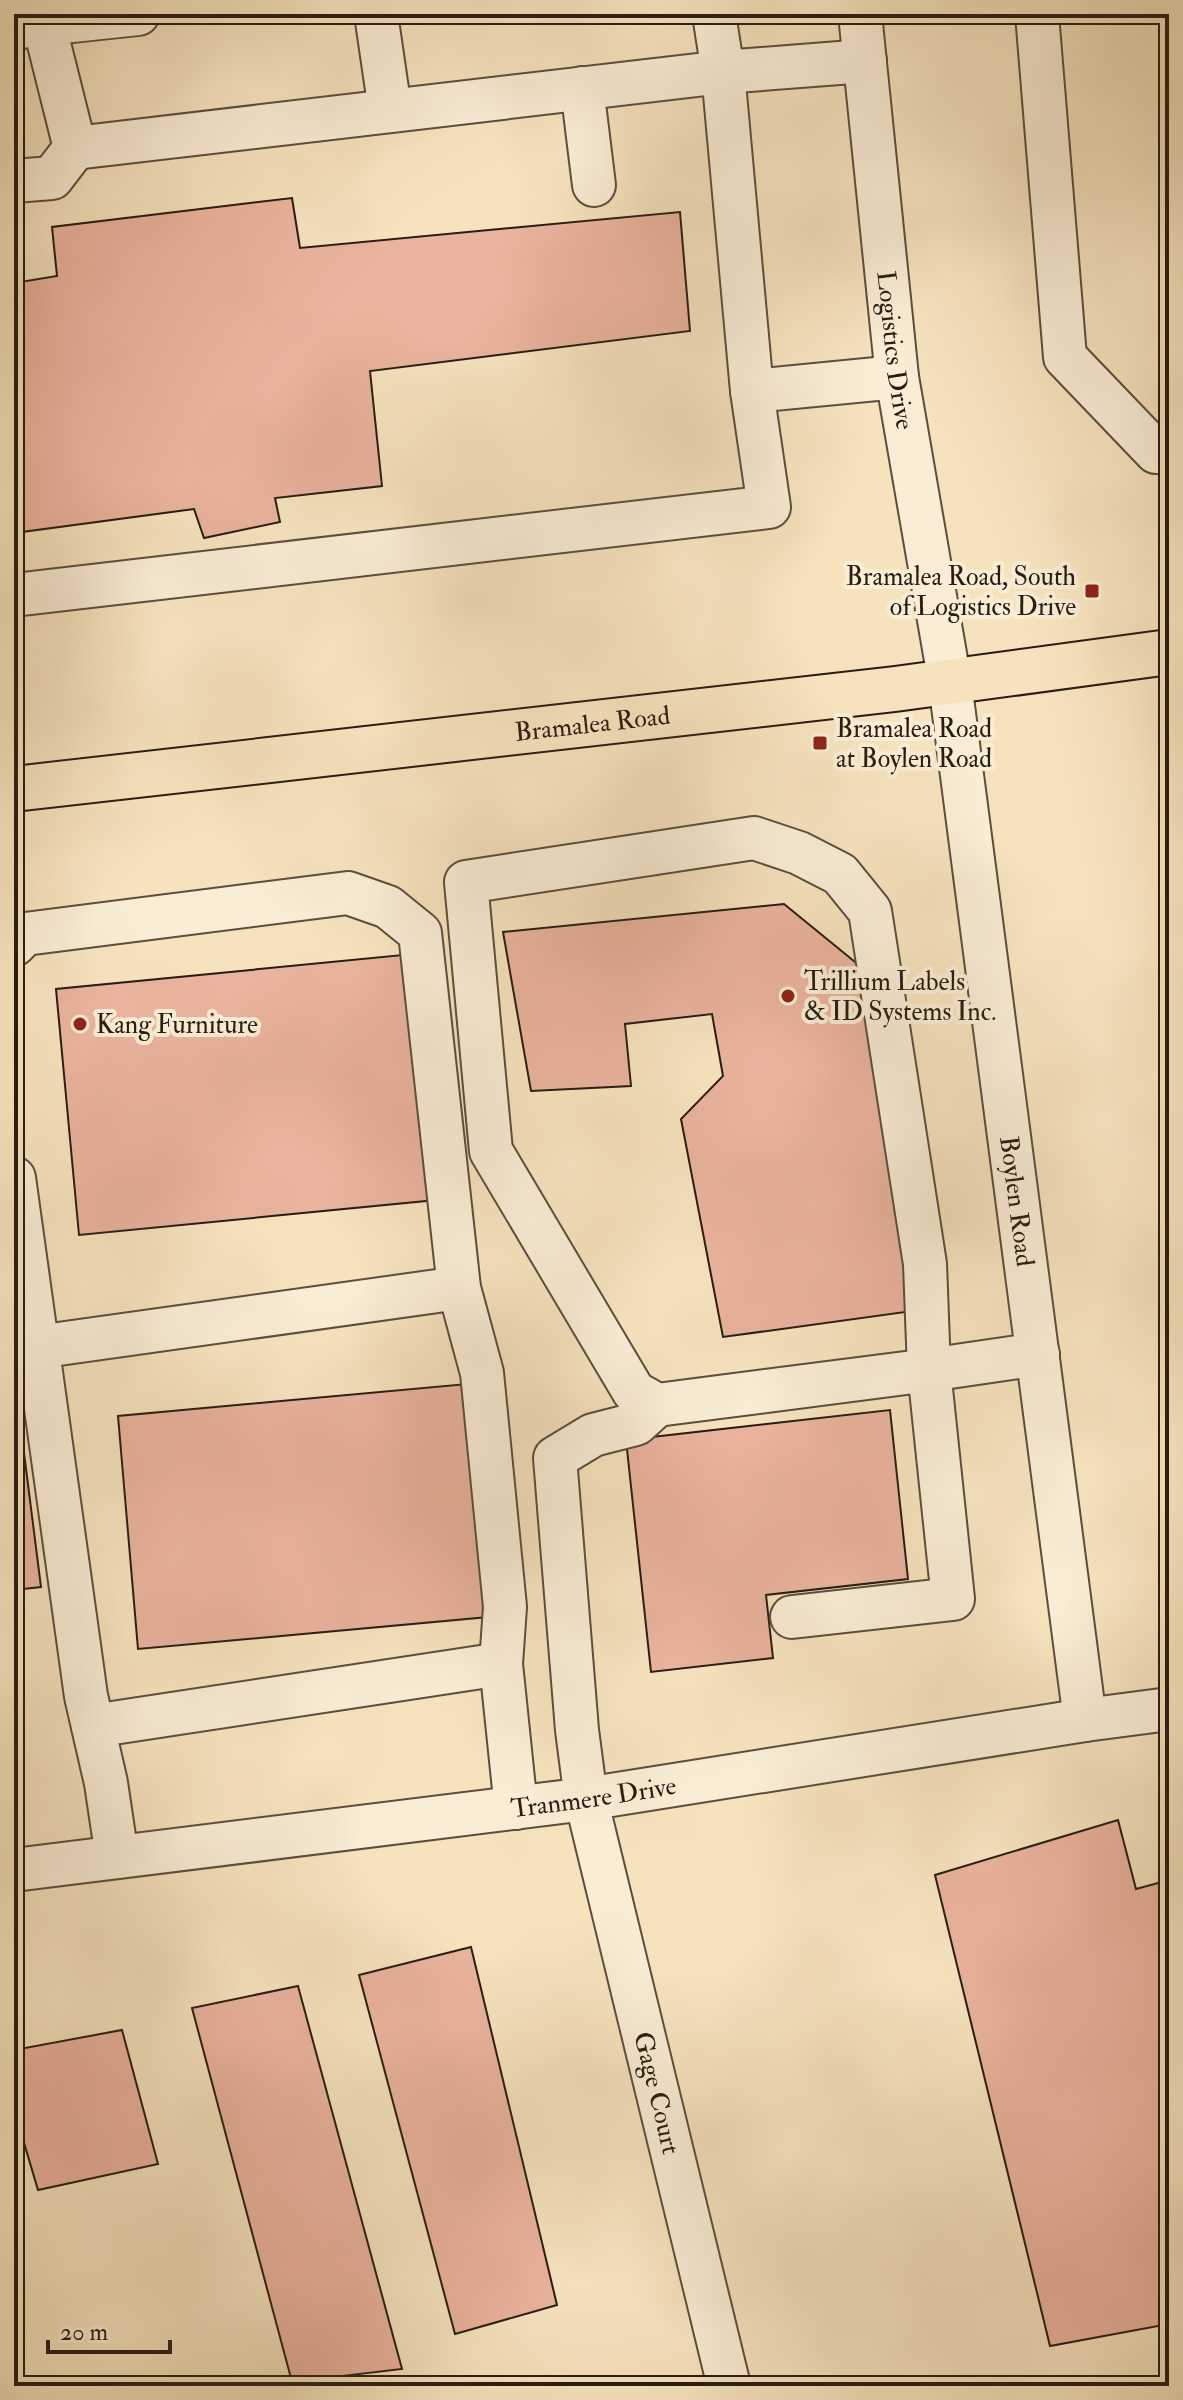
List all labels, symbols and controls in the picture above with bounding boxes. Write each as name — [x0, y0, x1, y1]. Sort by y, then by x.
street label: Logistics Drive — [869, 269, 921, 432]
place label: Bramalea Road, South of Logistics Drive — [846, 561, 1076, 623]
marker: Bramalea Road, South of Logistics Drive — [1083, 582, 1101, 600]
street label: Bramalea Road — [513, 700, 672, 749]
place label: Bramalea Road at Boylen Road — [836, 713, 992, 775]
marker: Bramalea Road at Boylen Road — [811, 734, 829, 752]
place label: Trillium Labels & ID Systems Inc. — [804, 966, 996, 1028]
marker: Trillium Labels & ID Systems Inc. — [779, 987, 797, 1005]
place label: Kang Furniture — [96, 1009, 258, 1041]
marker: Kang Furniture — [71, 1015, 89, 1033]
street label: Boylen Road — [992, 1134, 1041, 1269]
street label: Tranmere Drive — [509, 1770, 679, 1825]
street label: Gage Court — [626, 2029, 687, 2158]
scale bar — [48, 2304, 170, 2354]
text: 20 m — [60, 2317, 109, 2348]

